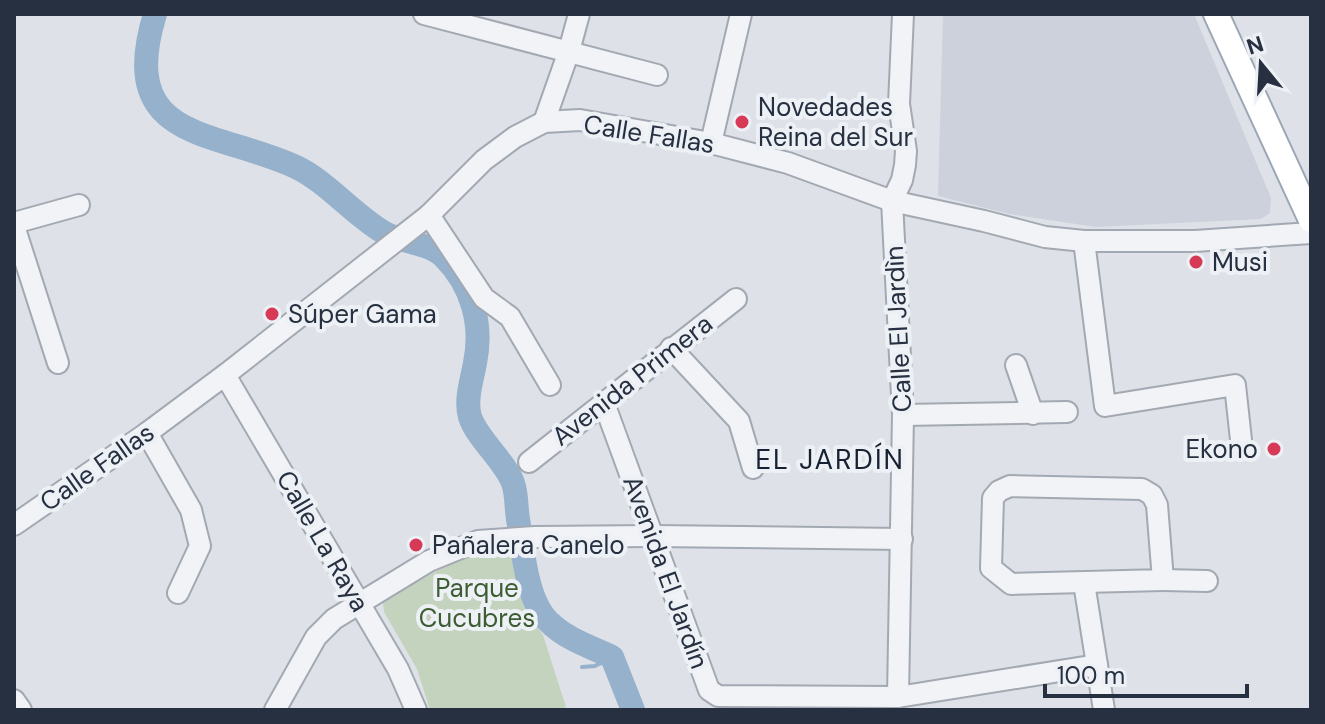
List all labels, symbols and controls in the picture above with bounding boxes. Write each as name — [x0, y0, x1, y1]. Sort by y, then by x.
north arrow — [1221, 24, 1301, 104]
text: N — [1243, 29, 1267, 62]
place label: Novedades Reina del Sur — [758, 90, 913, 154]
street label: Calle Fallas — [581, 107, 717, 161]
marker: Novedades Reina del Sur — [733, 113, 751, 131]
street label: Calle El Jardìn — [877, 245, 919, 413]
place label: Musi — [1212, 245, 1268, 279]
marker: Musi — [1187, 253, 1205, 271]
place label: Súper Gama — [288, 297, 437, 331]
marker: Súper Gama — [263, 305, 281, 323]
street label: Avenida Primera — [545, 307, 719, 453]
street label: Calle Fallas — [33, 415, 161, 519]
place label: Ekono — [1185, 432, 1258, 466]
marker: Ekono — [1265, 440, 1283, 458]
district label: EL JARDÍN — [755, 441, 905, 478]
street label: Calle La Raya — [269, 464, 377, 618]
street label: Avenida El Jardín — [615, 471, 717, 673]
place label: Pañalera Canelo — [432, 528, 625, 562]
marker: Pañalera Canelo — [407, 536, 425, 554]
park label: Parque Cucubres — [419, 571, 535, 635]
scale bar — [1045, 648, 1247, 698]
text: 100 m — [1057, 660, 1125, 691]

